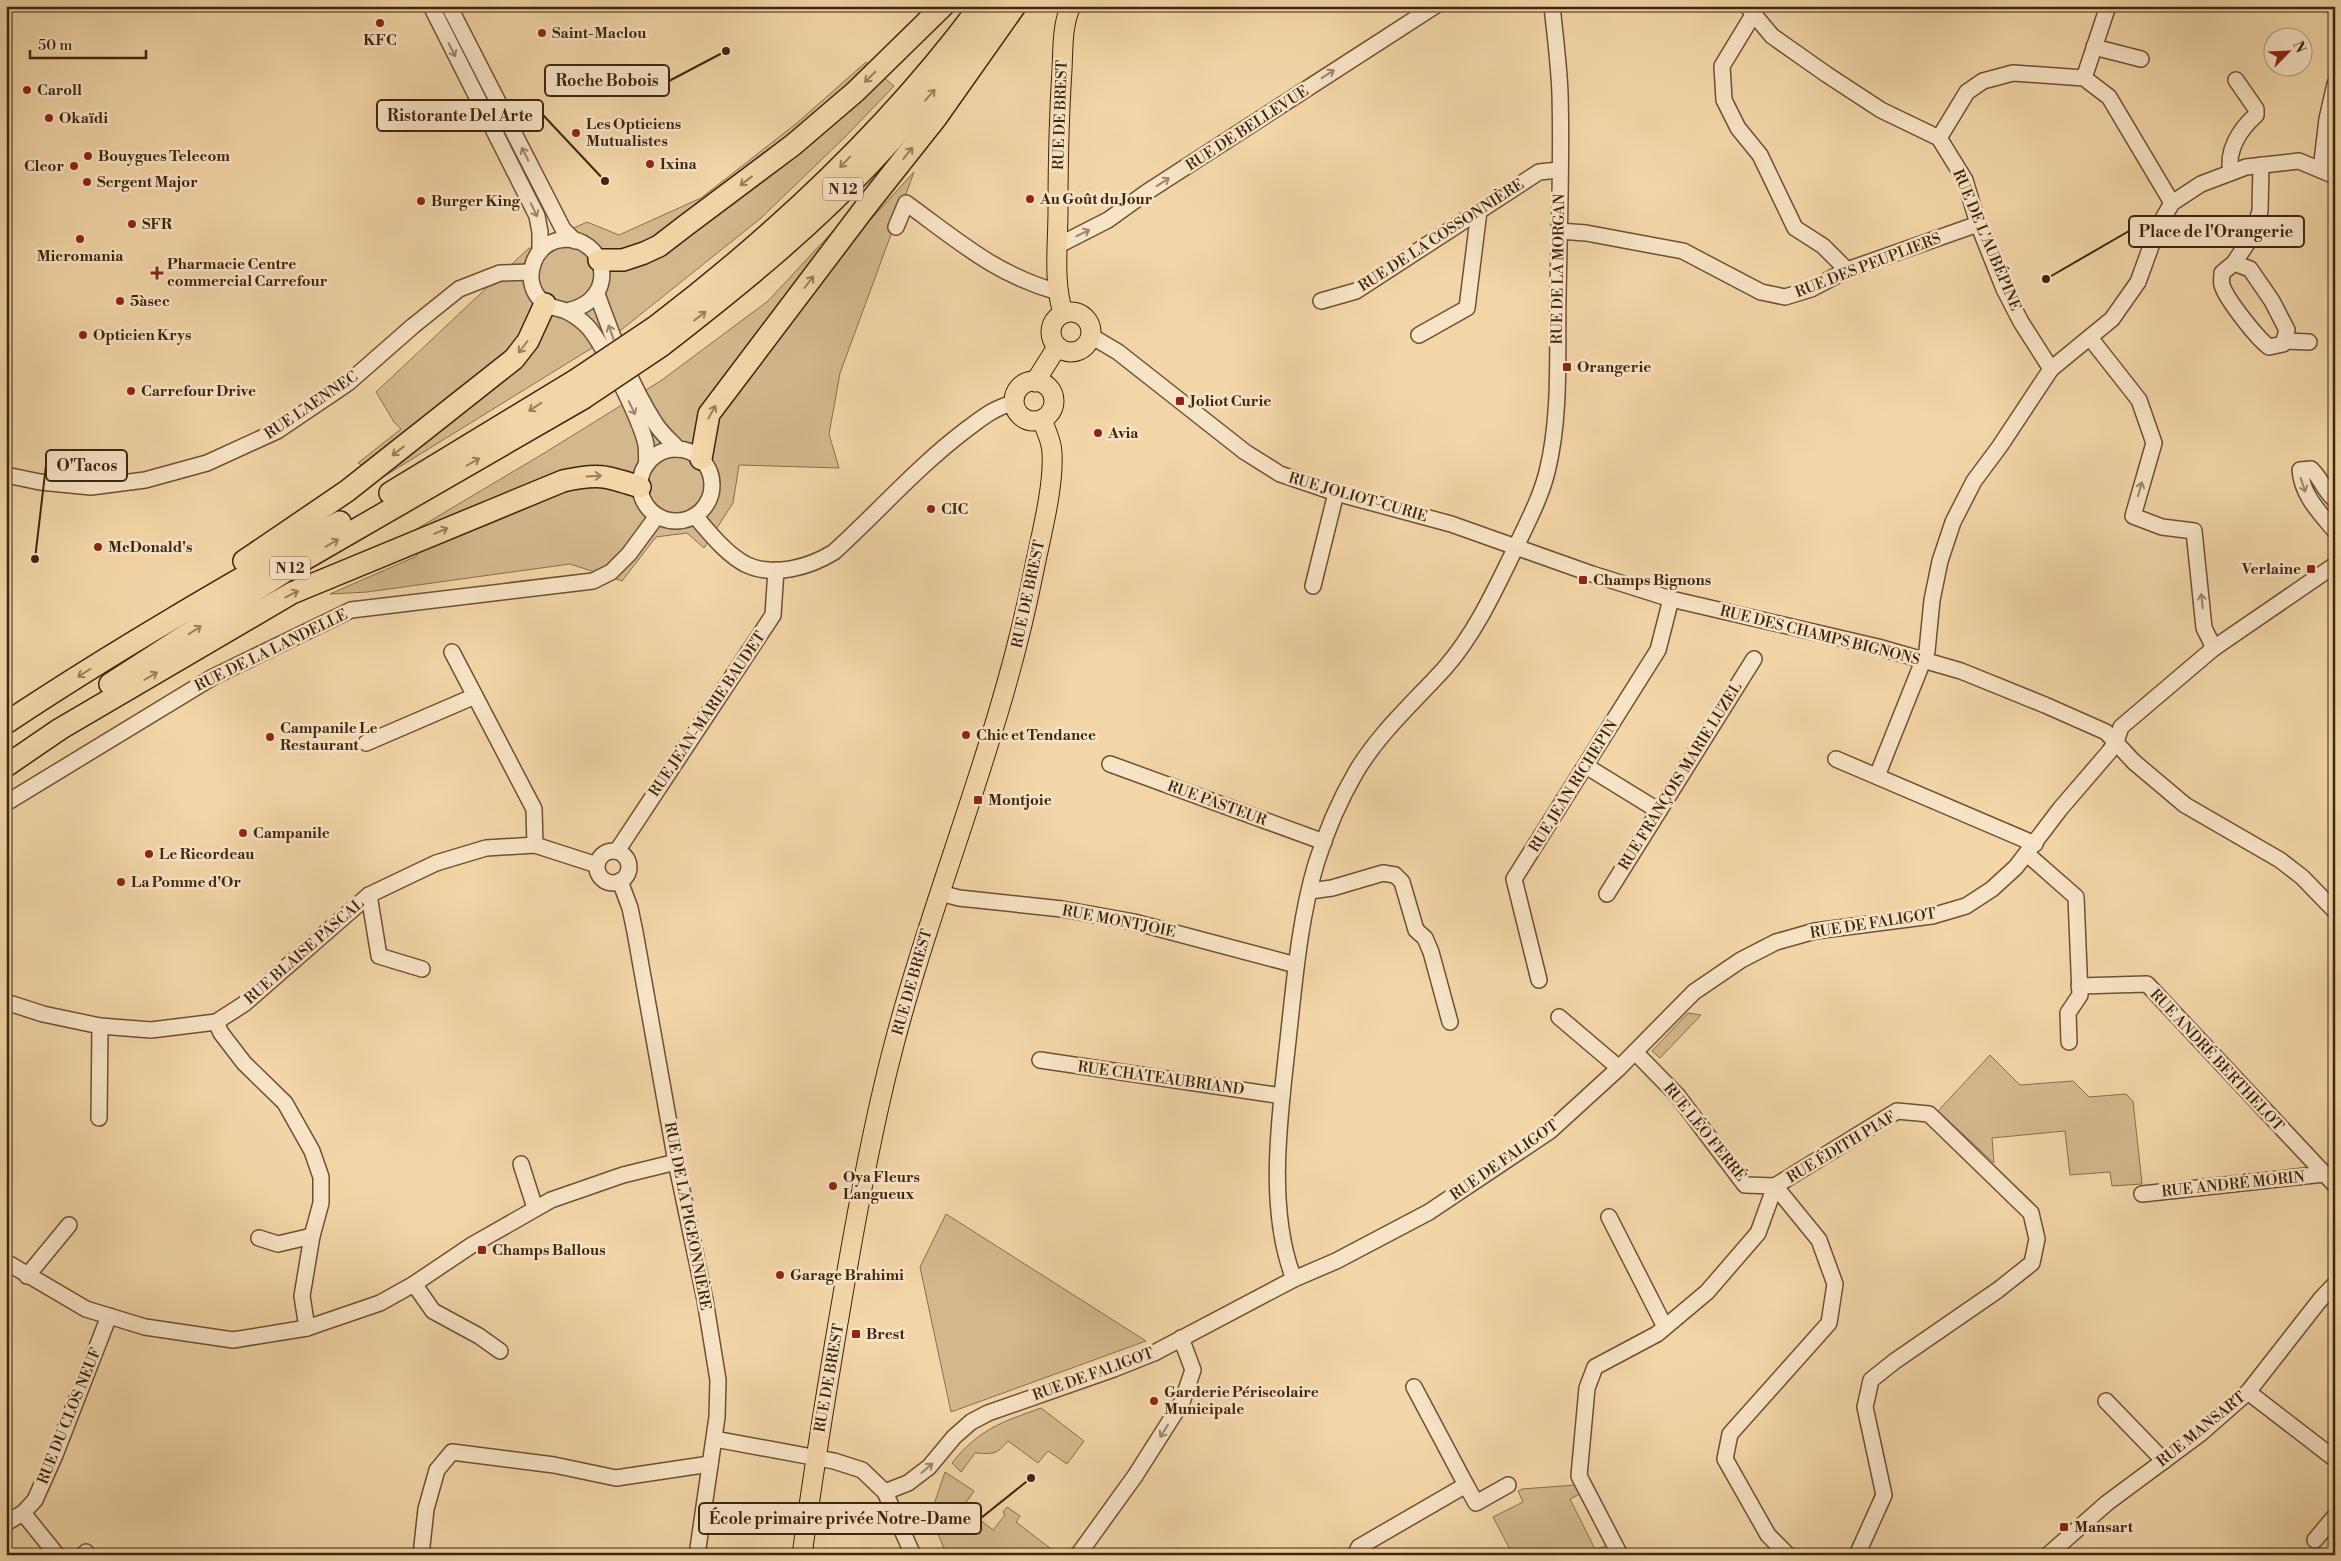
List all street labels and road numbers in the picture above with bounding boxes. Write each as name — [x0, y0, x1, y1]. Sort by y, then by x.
street label: RUE DE BREST — [1049, 59, 1072, 170]
street label: RUE DE BELLEVUE — [1182, 82, 1312, 175]
street label: RUE DE L'AUBÉPINE — [1948, 166, 2026, 314]
street label: RUE DE LA COSSONNIÈRE — [1354, 174, 1528, 296]
road number: N 12 — [823, 178, 863, 200]
street label: RUE DE LA MORGAN — [1548, 194, 1569, 345]
street label: RUE DES PEUPLIERS — [1792, 229, 1944, 302]
street label: RUE LAENNEC — [261, 367, 362, 444]
street label: RUE JOLIOT-CURIE — [1286, 469, 1430, 526]
street label: RUE DE BREST — [1008, 538, 1049, 650]
road number: N 12 — [270, 556, 310, 580]
street label: RUE DES CHAMPS BIGNONS — [1718, 601, 1922, 670]
street label: RUE DE LA LANDELLE — [192, 605, 351, 696]
street label: RUE JEAN-MARIE BAUDET — [645, 628, 770, 801]
street label: RUE FRANÇOIS MARIE LUZEL — [1615, 679, 1746, 874]
street label: RUE JEAN RICHEPIN — [1525, 717, 1622, 856]
street label: RUE PASTEUR — [1165, 777, 1270, 830]
street label: RUE BLAISE PASCAL — [241, 894, 368, 1009]
street label: RUE MONTJOIE — [1060, 901, 1177, 942]
street label: RUE DE FALIGOT — [1809, 904, 1938, 943]
street label: RUE DE BREST — [888, 926, 937, 1038]
street label: RUE ANDRÉ BERTHELOT — [2146, 984, 2289, 1136]
street label: RUE CHATEAUBRIAND — [1076, 1057, 1246, 1100]
street label: RUE LÉO FERRÉ — [1659, 1079, 1751, 1185]
street label: RUE ÉDITH PIAF — [1783, 1106, 1899, 1188]
street label: RUE DE FALIGOT — [1447, 1116, 1562, 1205]
street label: RUE DE LA PIGEONNIÈRE — [660, 1120, 716, 1312]
street label: RUE ANDRÉ MORIN — [2160, 1167, 2306, 1201]
street label: RUE DE BREST — [811, 1322, 848, 1434]
street label: RUE DE FALIGOT — [1030, 1344, 1157, 1405]
street label: RUE DU CLOS NEUF — [33, 1345, 106, 1487]
street label: RUE MANSART — [2153, 1387, 2250, 1471]

